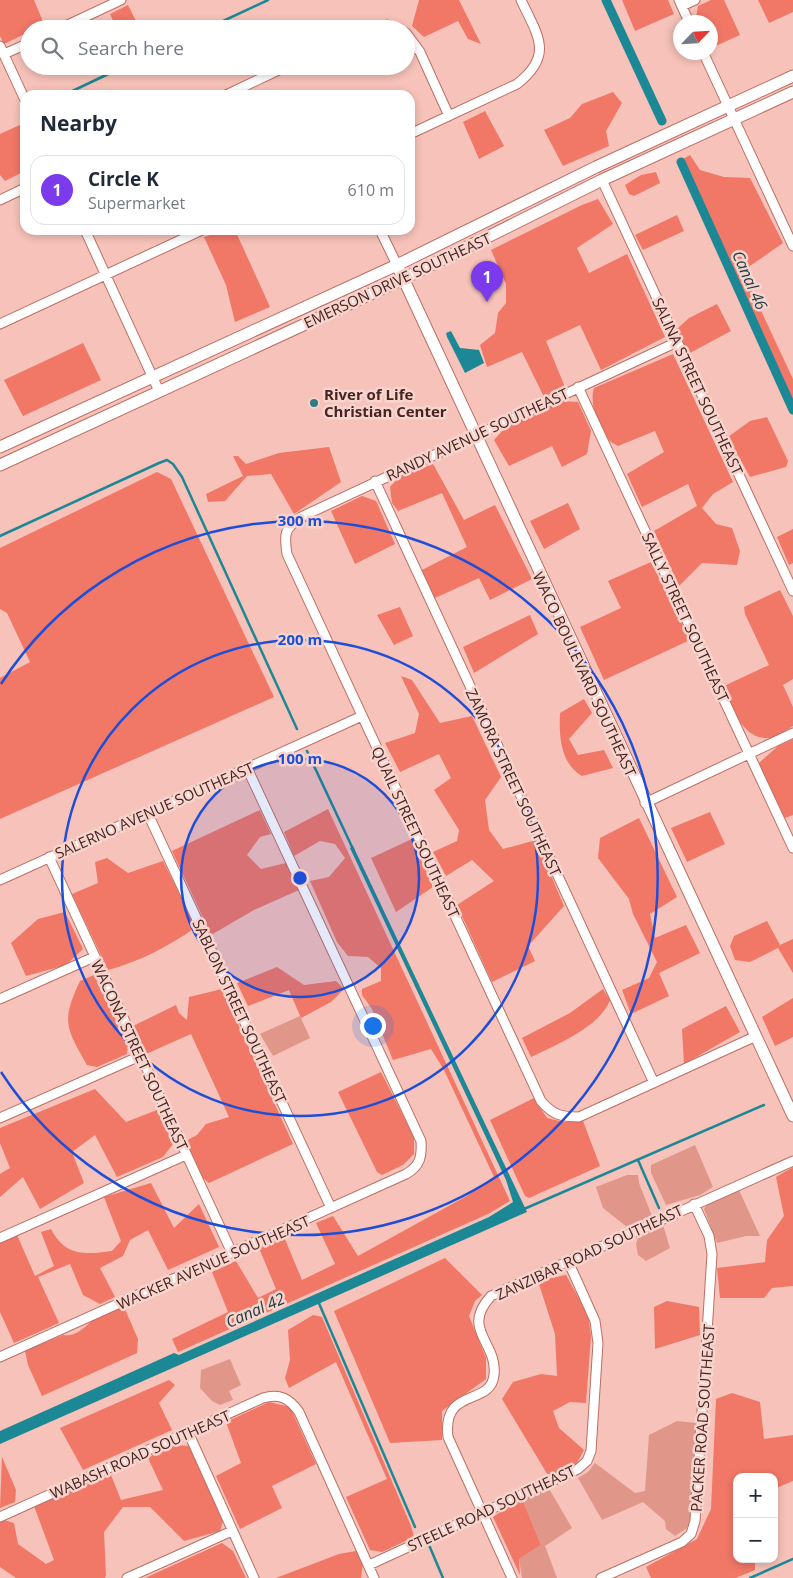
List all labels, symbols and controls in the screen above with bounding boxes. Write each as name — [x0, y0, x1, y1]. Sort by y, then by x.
north arrow — [673, 15, 718, 60]
search box — [20, 20, 415, 75]
icon: search — [38, 34, 66, 62]
text: Search here — [78, 35, 184, 61]
text: Nearby — [40, 109, 117, 137]
text: Circle K — [88, 166, 159, 192]
text: 1 — [52, 179, 62, 201]
text: 610 m — [348, 179, 394, 201]
text: Supermarket — [88, 192, 185, 214]
street label: EMERSON DRIVE SOUTHEAST — [300, 227, 495, 332]
water label: Canal 46 — [727, 247, 773, 313]
pin: 1 — [471, 261, 503, 302]
street label: SALINA STREET SOUTHEAST — [648, 294, 748, 479]
street label: RANDY AVENUE SOUTHEAST — [383, 383, 572, 485]
place label: River of Life Christian Center — [324, 384, 447, 421]
marker: River of Life Christian Center — [308, 397, 320, 409]
text: 300 m — [278, 510, 322, 530]
street label: SALLY STREET SOUTHEAST — [638, 529, 734, 706]
street label: WACO BOULEVARD SOUTHEAST — [529, 568, 642, 780]
text: 200 m — [278, 629, 322, 649]
street label: ZAMORA STREET SOUTHEAST — [462, 685, 567, 880]
street label: QUAIL STREET SOUTHEAST — [367, 743, 465, 922]
text: 100 m — [278, 748, 322, 768]
street label: SALERNO AVENUE SOUTHEAST — [51, 757, 257, 863]
centre of rings — [291, 869, 309, 887]
street label: SABLON STREET SOUTHEAST — [188, 916, 292, 1107]
street label: WACONA STREET SOUTHEAST — [87, 956, 193, 1154]
your location — [360, 1013, 386, 1039]
street label: ZANZIBAR ROAD SOUTHEAST — [492, 1199, 686, 1304]
street label: WACKER AVENUE SOUTHEAST — [113, 1210, 313, 1314]
water label: Canal 42 — [222, 1287, 288, 1333]
street label: PACKER ROAD SOUTHEAST — [685, 1323, 719, 1513]
street label: WABASH ROAD SOUTHEAST — [47, 1405, 234, 1503]
street label: STEELE ROAD SOUTHEAST — [404, 1460, 579, 1556]
map controls — [733, 1473, 778, 1563]
button: + — [733, 1473, 778, 1518]
button: − — [733, 1518, 778, 1563]

